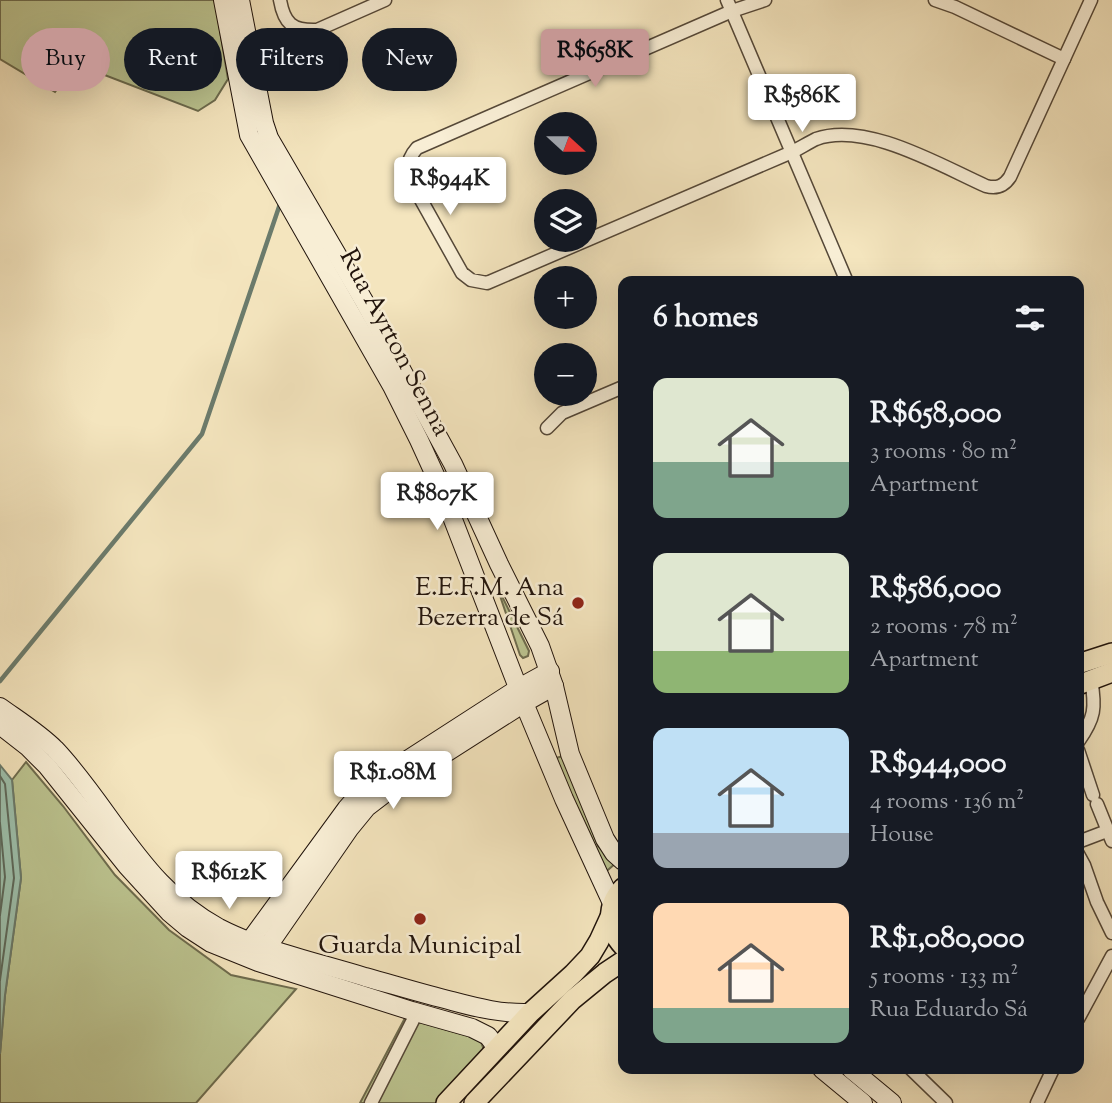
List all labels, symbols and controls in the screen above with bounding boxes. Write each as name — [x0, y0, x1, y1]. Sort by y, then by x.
chip: Buy — [21, 28, 110, 91]
chip: Rent — [124, 28, 222, 91]
chip: Filters — [236, 28, 348, 91]
chip: New — [362, 28, 457, 91]
pin: R$658K — [538, 29, 652, 89]
text: R$658K — [557, 35, 633, 68]
pin: R$586K — [745, 74, 859, 134]
text: R$586K — [764, 80, 840, 113]
north arrow — [534, 112, 597, 175]
map controls — [534, 112, 597, 406]
pin: R$944K — [393, 158, 507, 217]
text: R$944K — [410, 163, 490, 196]
button: layers — [534, 189, 597, 252]
street label: Rua Ayrton Senna — [329, 243, 459, 443]
button: + — [534, 266, 597, 329]
text: 6 homes — [653, 297, 758, 340]
icon: filters — [1011, 299, 1049, 337]
button: − — [534, 343, 597, 406]
text: R$658,000 — [870, 393, 1002, 436]
icon: home — [709, 406, 793, 490]
text: 3 rooms · 80 m² — [870, 436, 1017, 469]
text: Apartment — [870, 469, 979, 502]
pin: R$807K — [380, 472, 494, 532]
text: R$807K — [397, 478, 477, 511]
text: R$586,000 — [870, 568, 1001, 611]
place label: E.E.F.M. Ana Bezerra de Sá — [415, 570, 564, 637]
icon: home — [709, 581, 793, 665]
marker: E.E.F.M. Ana Bezerra de Sá — [570, 595, 586, 611]
text: 2 rooms · 78 m² — [870, 611, 1018, 644]
text: Apartment — [870, 644, 979, 677]
text: R$944,000 — [870, 743, 1007, 786]
pin: R$1.08M — [328, 752, 458, 811]
icon: home — [709, 756, 793, 840]
text: R$1.08M — [350, 757, 436, 790]
text: 4 rooms · 136 m² — [870, 786, 1024, 819]
text: House — [870, 819, 934, 852]
pin: R$612K — [172, 852, 286, 911]
text: R$612K — [191, 857, 267, 890]
marker: Guarda Municipal — [412, 911, 428, 927]
text: R$1,080,000 — [870, 918, 1025, 961]
place label: Guarda Municipal — [318, 928, 522, 965]
icon: home — [709, 931, 793, 1015]
text: 5 rooms · 133 m² — [870, 961, 1018, 994]
text: Rua Eduardo Sá — [870, 994, 1028, 1027]

